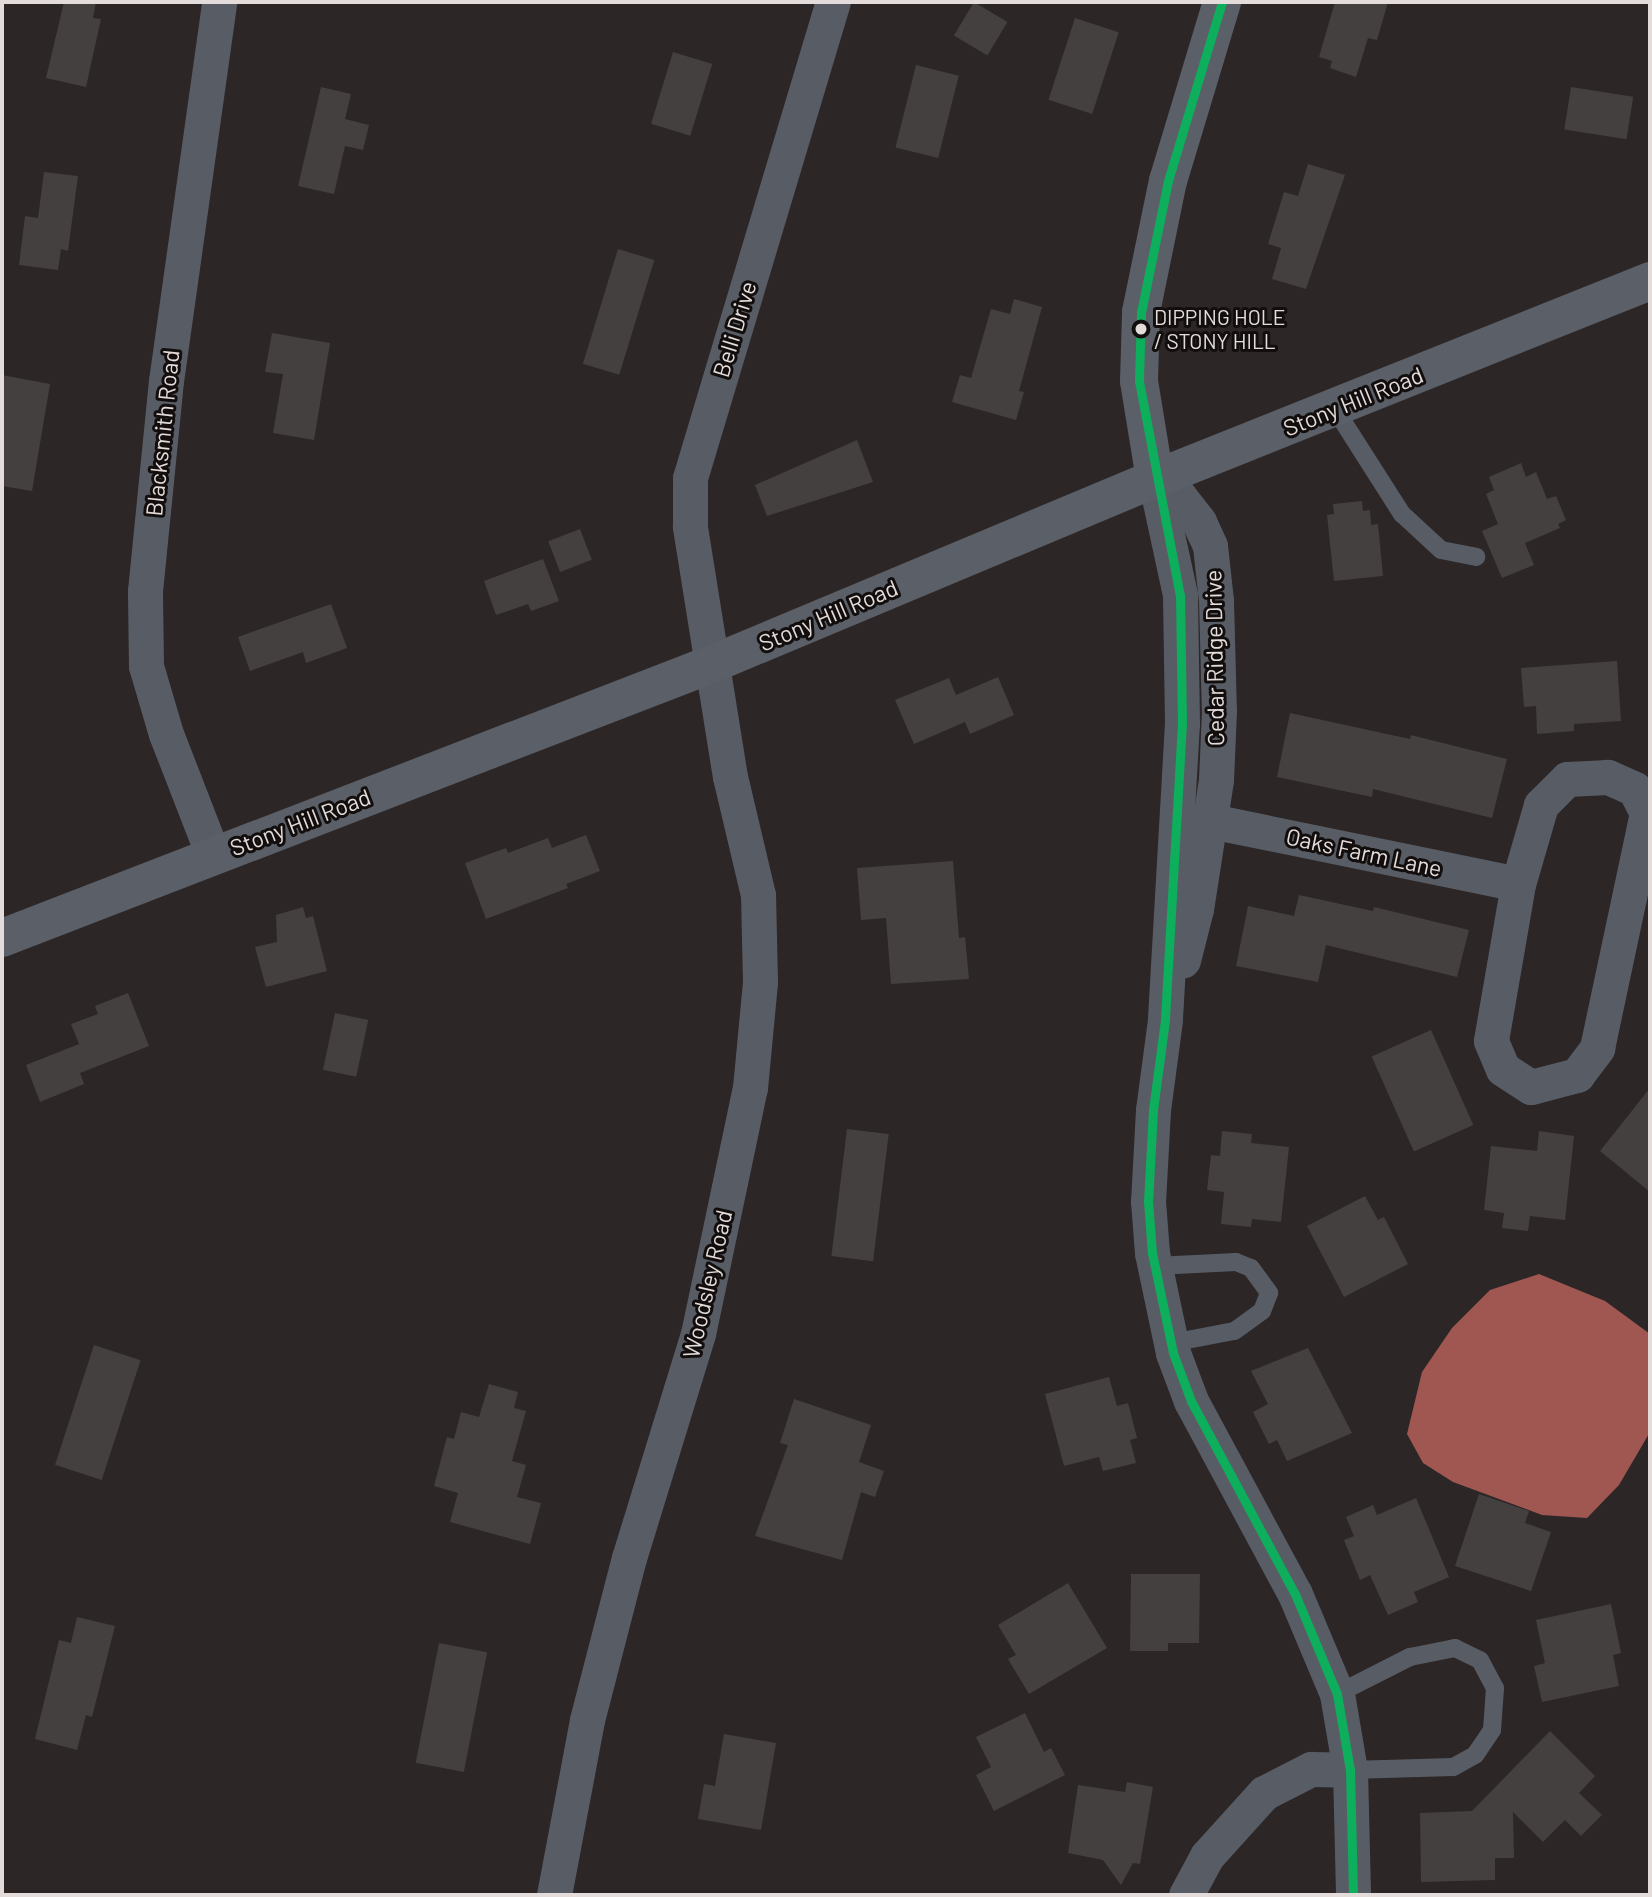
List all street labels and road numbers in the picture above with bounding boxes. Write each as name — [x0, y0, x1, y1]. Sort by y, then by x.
street label: Belli Drive — [706, 278, 762, 380]
street label: Blacksmith Road — [140, 349, 184, 517]
street label: Stony Hill Road — [1279, 360, 1427, 442]
street label: Cedar Ridge Drive — [1199, 570, 1229, 746]
street label: Stony Hill Road — [754, 573, 902, 657]
street label: Stony Hill Road — [226, 783, 374, 861]
street label: Oaks Farm Lane — [1284, 822, 1444, 882]
street label: Woodsley Road — [677, 1207, 737, 1361]

